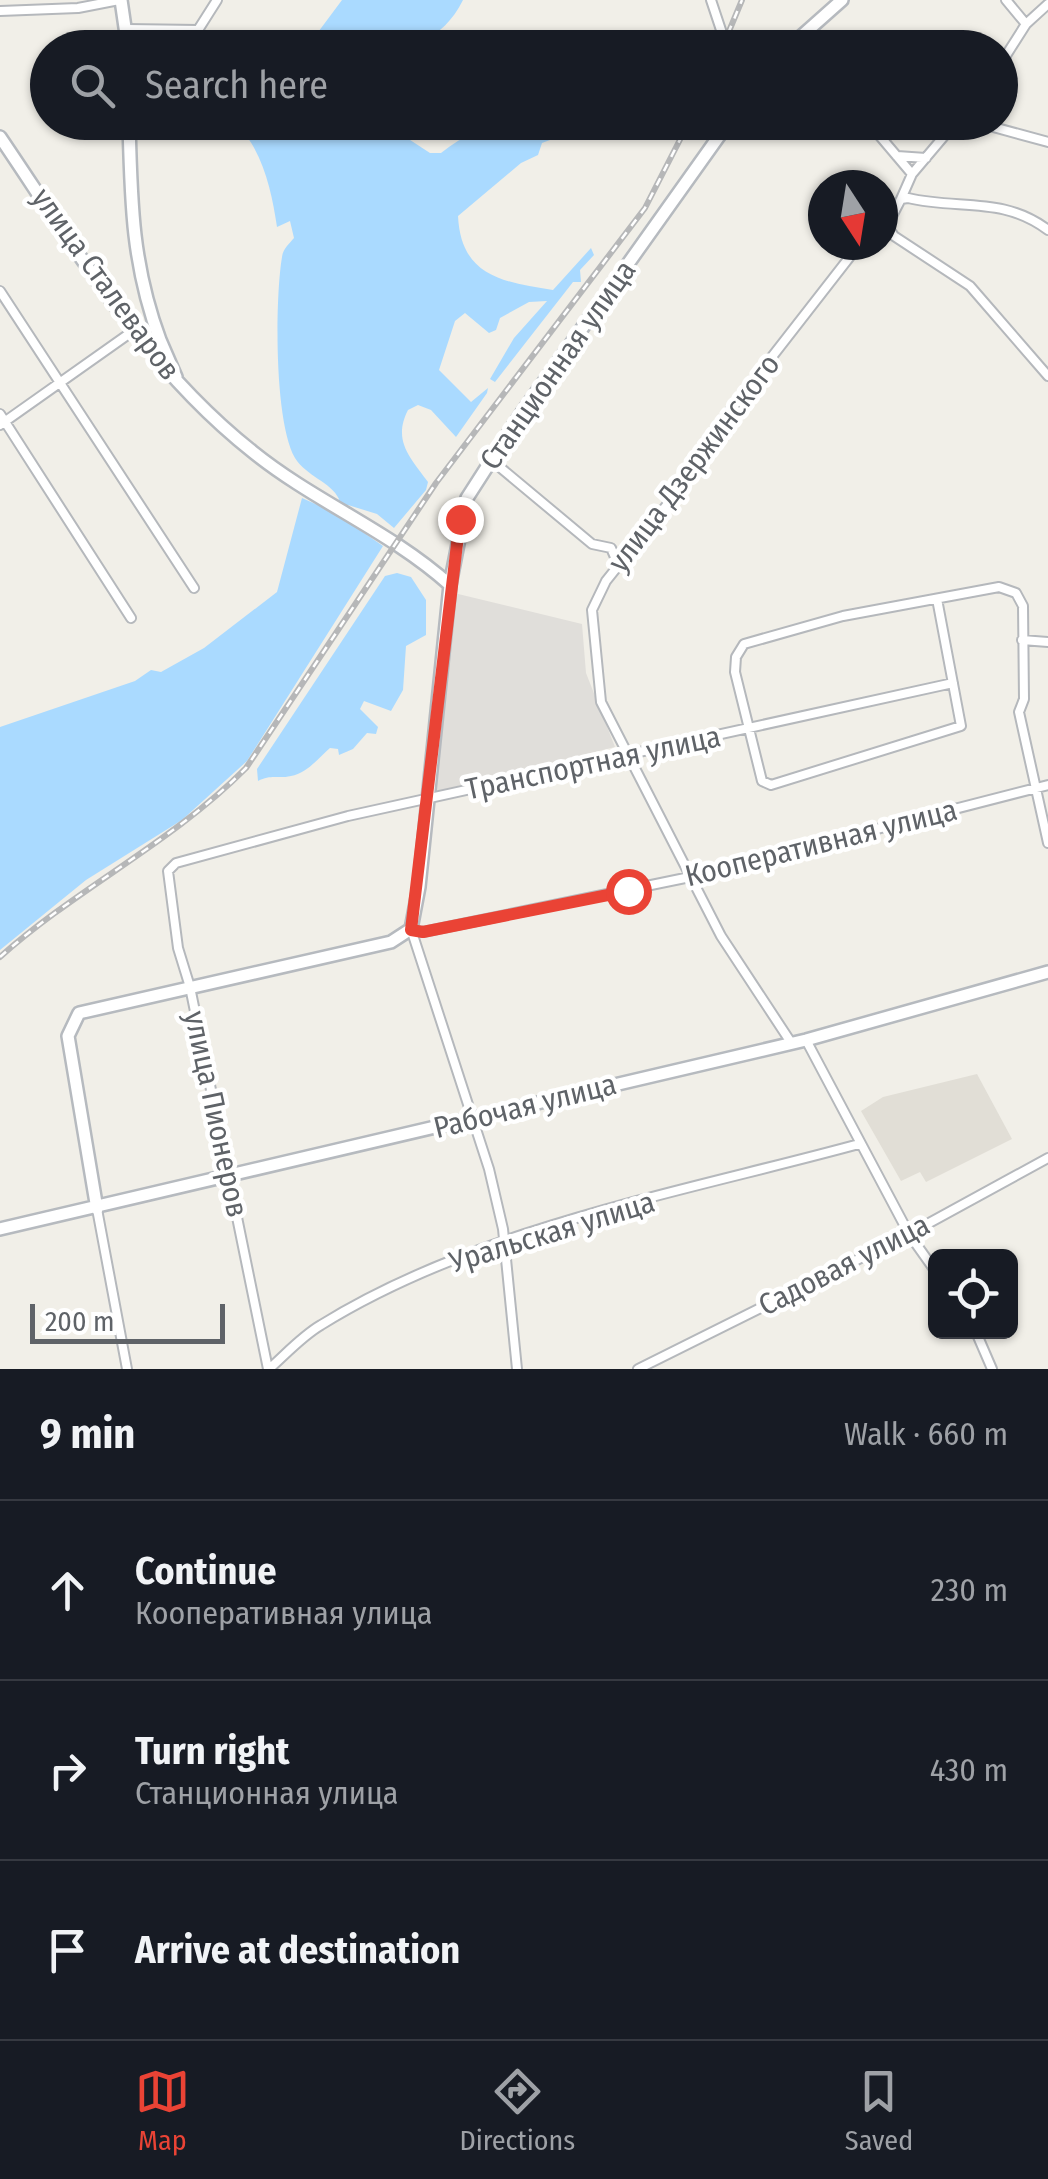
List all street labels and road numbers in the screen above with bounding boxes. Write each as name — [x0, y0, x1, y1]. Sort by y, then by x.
street label: улица Сталеваров — [24, 181, 188, 387]
street label: Станционная улица — [472, 253, 644, 477]
street label: улица Дзержинского — [600, 347, 788, 579]
street label: Транспортная улица — [462, 718, 724, 808]
street label: Кооперативная улица — [681, 792, 961, 894]
street label: улица Пионеров — [177, 1008, 255, 1220]
street label: Рабочая улица — [430, 1066, 620, 1146]
street label: Уральская улица — [444, 1184, 659, 1281]
street label: Садовая улица — [752, 1206, 936, 1324]

